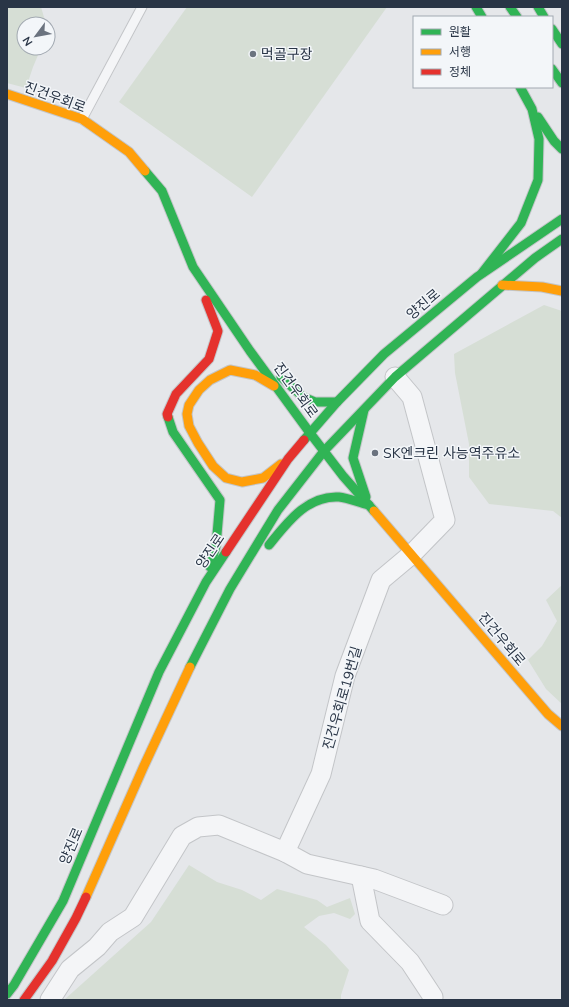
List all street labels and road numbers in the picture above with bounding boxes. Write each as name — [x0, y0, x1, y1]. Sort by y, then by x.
street label: 진건우회로 — [22, 78, 88, 117]
street label: 양진로 — [402, 285, 444, 323]
street label: 진건우회로 — [270, 359, 322, 421]
street label: 양진로 — [192, 530, 228, 572]
street label: 진건우회로 — [474, 609, 530, 670]
street label: 진건우회로19번길 — [319, 644, 365, 752]
street label: 양진로 — [55, 825, 87, 867]

